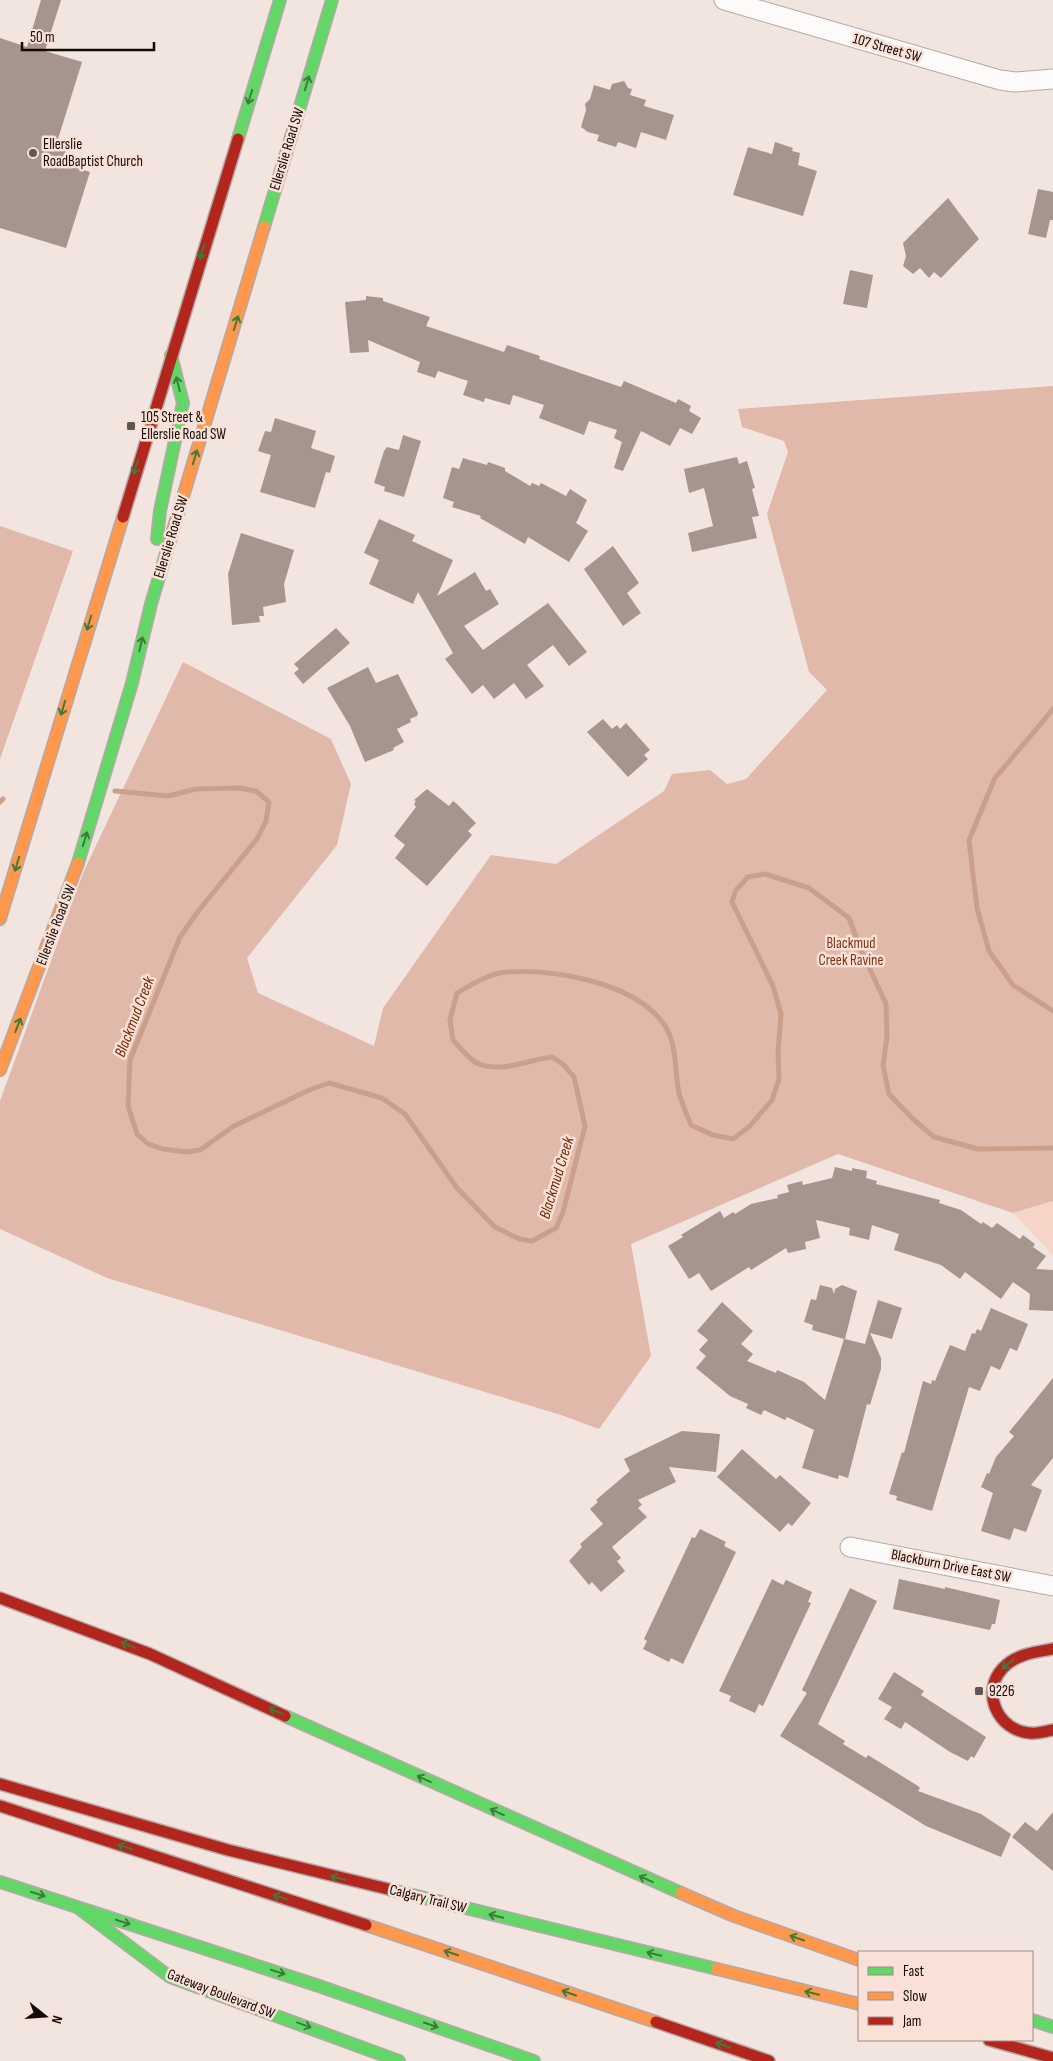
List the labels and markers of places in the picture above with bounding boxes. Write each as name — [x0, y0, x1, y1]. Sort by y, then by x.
place label: Ellerslie RoadBaptist Church — [43, 135, 143, 171]
marker: Ellerslie RoadBaptist Church — [27, 147, 39, 159]
place label: 105 Street & Ellerslie Road SW — [141, 408, 226, 444]
marker: 105 Street & Ellerslie Road SW — [125, 420, 137, 432]
place label: 9226 — [989, 1682, 1015, 1701]
marker: 9226 — [973, 1685, 985, 1697]

